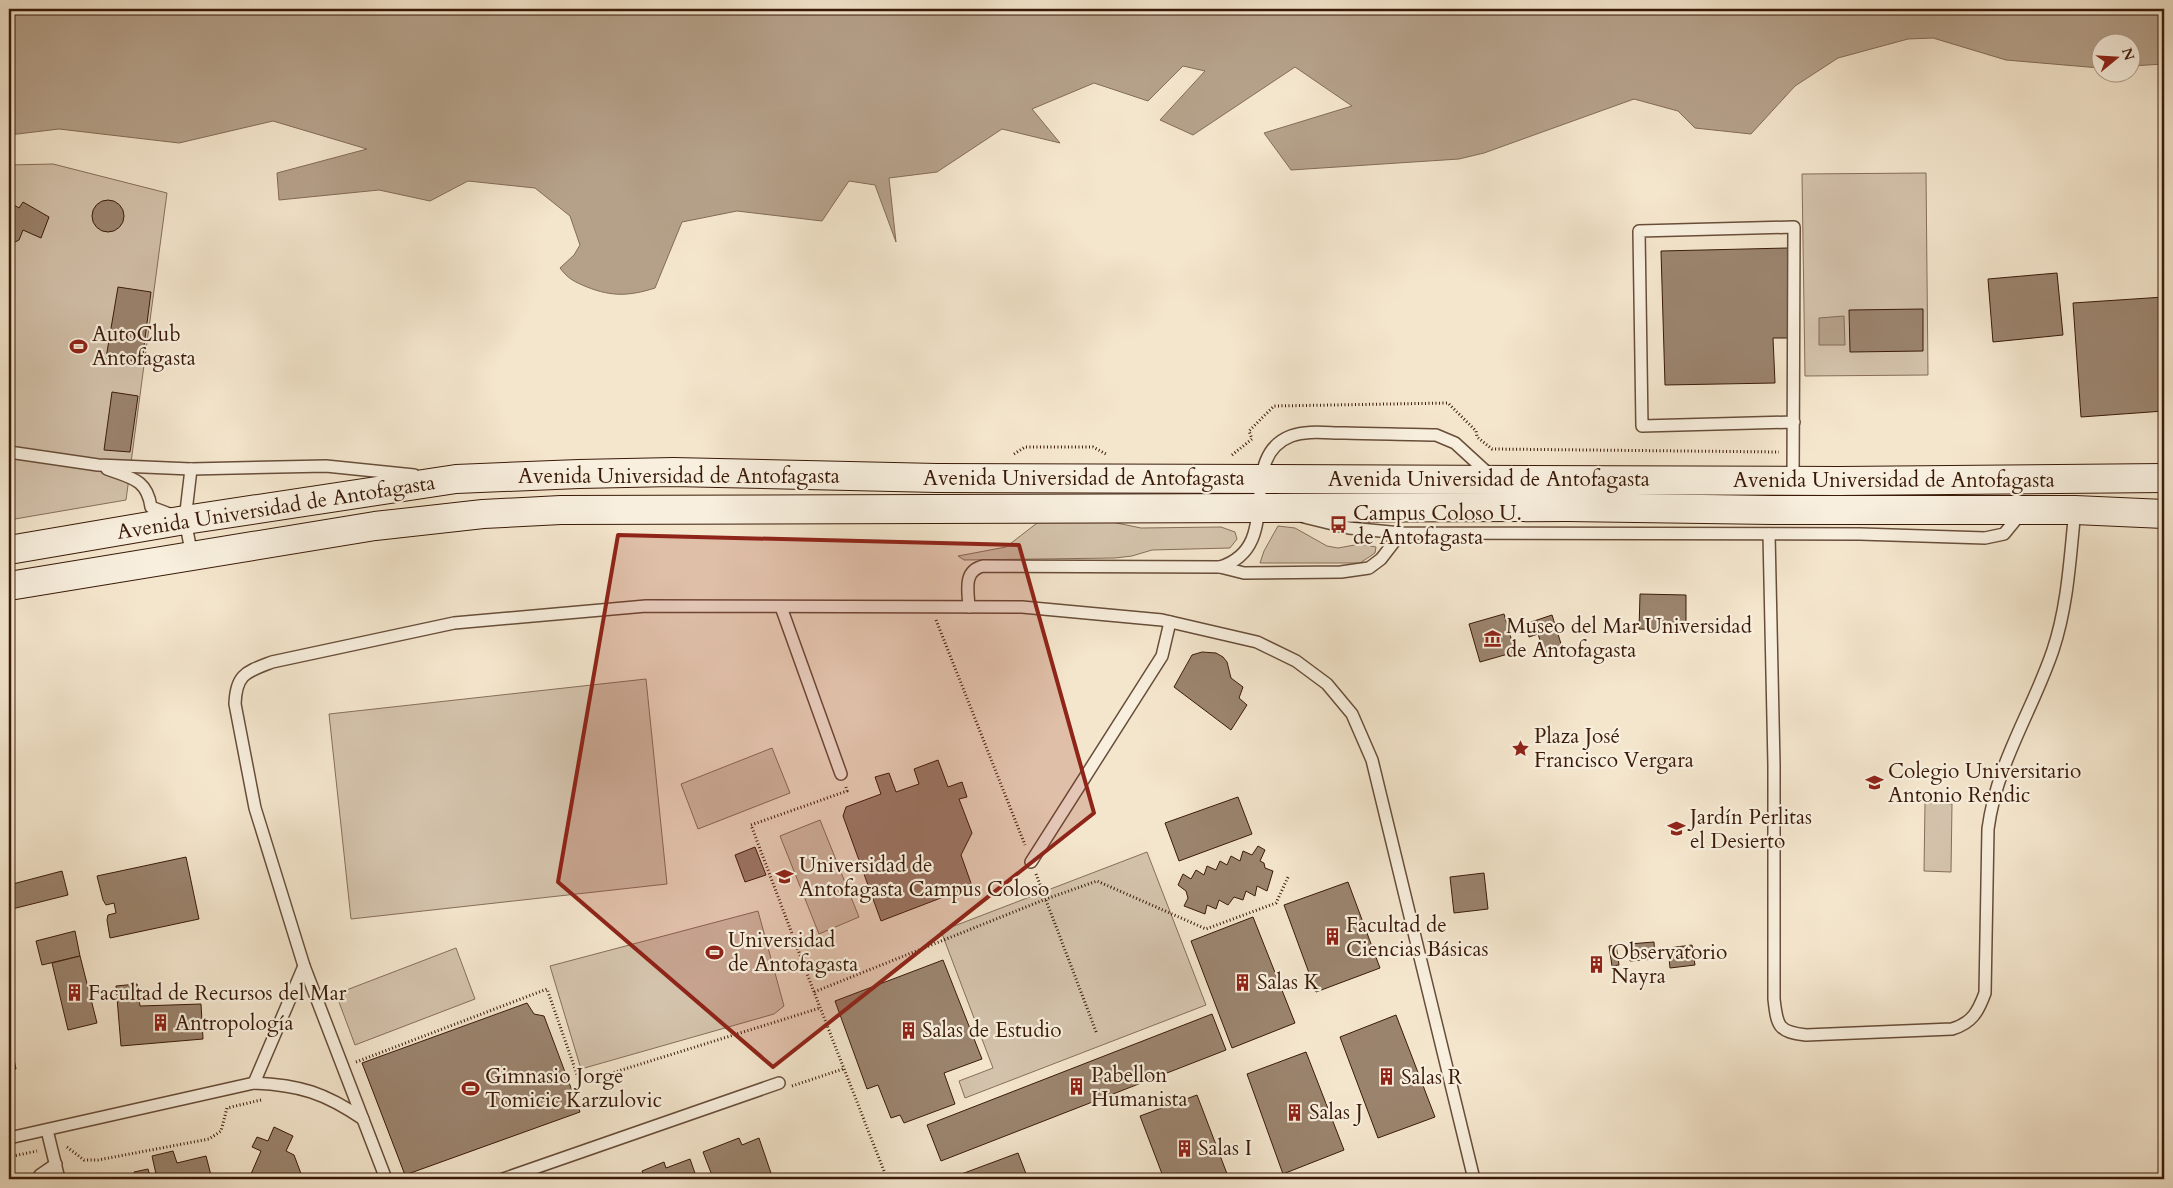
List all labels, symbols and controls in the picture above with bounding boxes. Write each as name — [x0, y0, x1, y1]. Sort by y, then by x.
north arrow — [2090, 32, 2140, 82]
text: N — [2117, 45, 2139, 63]
place label: AutoClub Antofagasta — [92, 320, 196, 373]
sports icon: AutoClub Antofagasta — [68, 336, 88, 356]
street label: Avenida Universidad de Antofagasta — [518, 462, 840, 491]
street label: Avenida Universidad de Antofagasta — [923, 464, 1245, 493]
street label: Avenida Universidad de Antofagasta — [1328, 465, 1650, 494]
street label: Avenida Universidad de Antofagasta — [1733, 466, 2055, 495]
street label: Avenida Universidad de Antofagasta — [115, 468, 437, 547]
place label: Campus Coloso U. de Antofagasta — [1353, 499, 1522, 552]
bus stop icon: Campus Coloso U. de Antofagasta — [1329, 515, 1349, 535]
place label: Museo del Mar Universidad de Antofagasta — [1506, 612, 1752, 665]
museum icon: Museo del Mar Universidad de Antofagasta — [1482, 628, 1502, 648]
place label: Plaza José Francisco Vergara — [1534, 722, 1694, 775]
place icon: Plaza José Francisco Vergara — [1510, 738, 1530, 758]
place label: Colegio Universitario Antonio Rendic — [1888, 757, 2081, 810]
school or university icon: Colegio Universitario Antonio Rendic — [1864, 773, 1884, 793]
place label: Jardín Perlitas el Desierto — [1687, 803, 1812, 856]
school or university icon: Jardín Perlitas el Desierto — [1666, 819, 1686, 839]
place label: Universidad de Antofagasta Campus Coloso — [799, 851, 1049, 904]
school or university icon: Universidad de Antofagasta Campus Coloso — [775, 867, 795, 887]
place label: Facultad de Ciencias Básicas — [1346, 911, 1489, 964]
place label: Universidad de Antofagasta — [728, 926, 858, 979]
building icon: Facultad de Ciencias Básicas — [1322, 927, 1342, 947]
place label: Observatorio Nayra — [1611, 938, 1727, 991]
sports icon: Universidad de Antofagasta — [704, 942, 724, 962]
building icon: Observatorio Nayra — [1587, 954, 1607, 974]
place label: Salas K — [1257, 968, 1320, 997]
building icon: Salas K — [1233, 972, 1253, 992]
place label: Facultad de Recursos del Mar — [88, 979, 347, 1008]
building icon: Facultad de Recursos del Mar — [64, 983, 84, 1003]
place label: Antropología — [175, 1009, 294, 1038]
building icon: Antropología — [151, 1013, 171, 1033]
place label: Salas de Estudio — [922, 1016, 1062, 1045]
building icon: Salas de Estudio — [898, 1020, 918, 1040]
place label: Pabellon Humanista — [1091, 1061, 1188, 1114]
place label: Gimnasio Jorge Tomicic Karzulovic — [485, 1062, 662, 1115]
place label: Salas R — [1401, 1063, 1463, 1092]
building icon: Salas R — [1377, 1067, 1397, 1087]
building icon: Pabellon Humanista — [1067, 1077, 1087, 1097]
sports icon: Gimnasio Jorge Tomicic Karzulovic — [461, 1078, 481, 1098]
place label: Salas J — [1309, 1098, 1363, 1127]
building icon: Salas J — [1285, 1102, 1305, 1122]
place label: Salas I — [1198, 1134, 1252, 1163]
building icon: Salas I — [1174, 1138, 1194, 1158]

